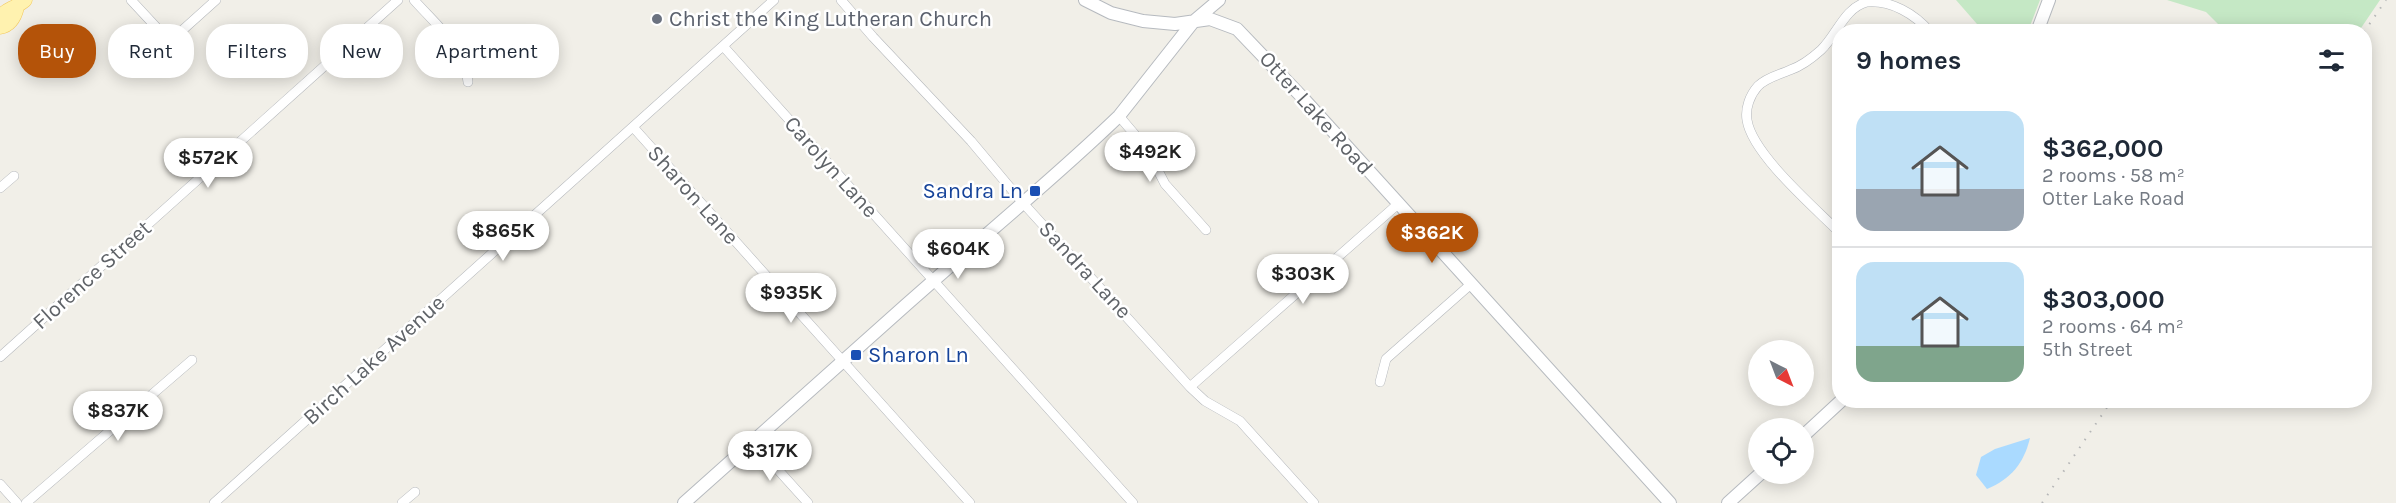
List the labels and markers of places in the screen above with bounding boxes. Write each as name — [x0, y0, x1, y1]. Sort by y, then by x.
place label: Christ the King Lutheran Church — [669, 6, 992, 32]
marker: Christ the King Lutheran Church — [650, 12, 664, 26]
pin: $492K — [1108, 132, 1192, 183]
pin: $572K — [166, 138, 250, 189]
place label: Sandra Ln — [922, 178, 1023, 204]
marker: Sandra Ln — [1028, 184, 1042, 198]
pin: $865K — [461, 211, 545, 262]
pin: $362K — [1390, 213, 1474, 264]
pin: $604K — [916, 229, 1000, 280]
pin: $303K — [1261, 254, 1345, 305]
pin: $935K — [749, 273, 833, 324]
place label: Sharon Ln — [868, 342, 969, 368]
marker: Sharon Ln — [849, 348, 863, 362]
pin: $837K — [76, 391, 160, 442]
pin: $317K — [728, 431, 812, 482]

